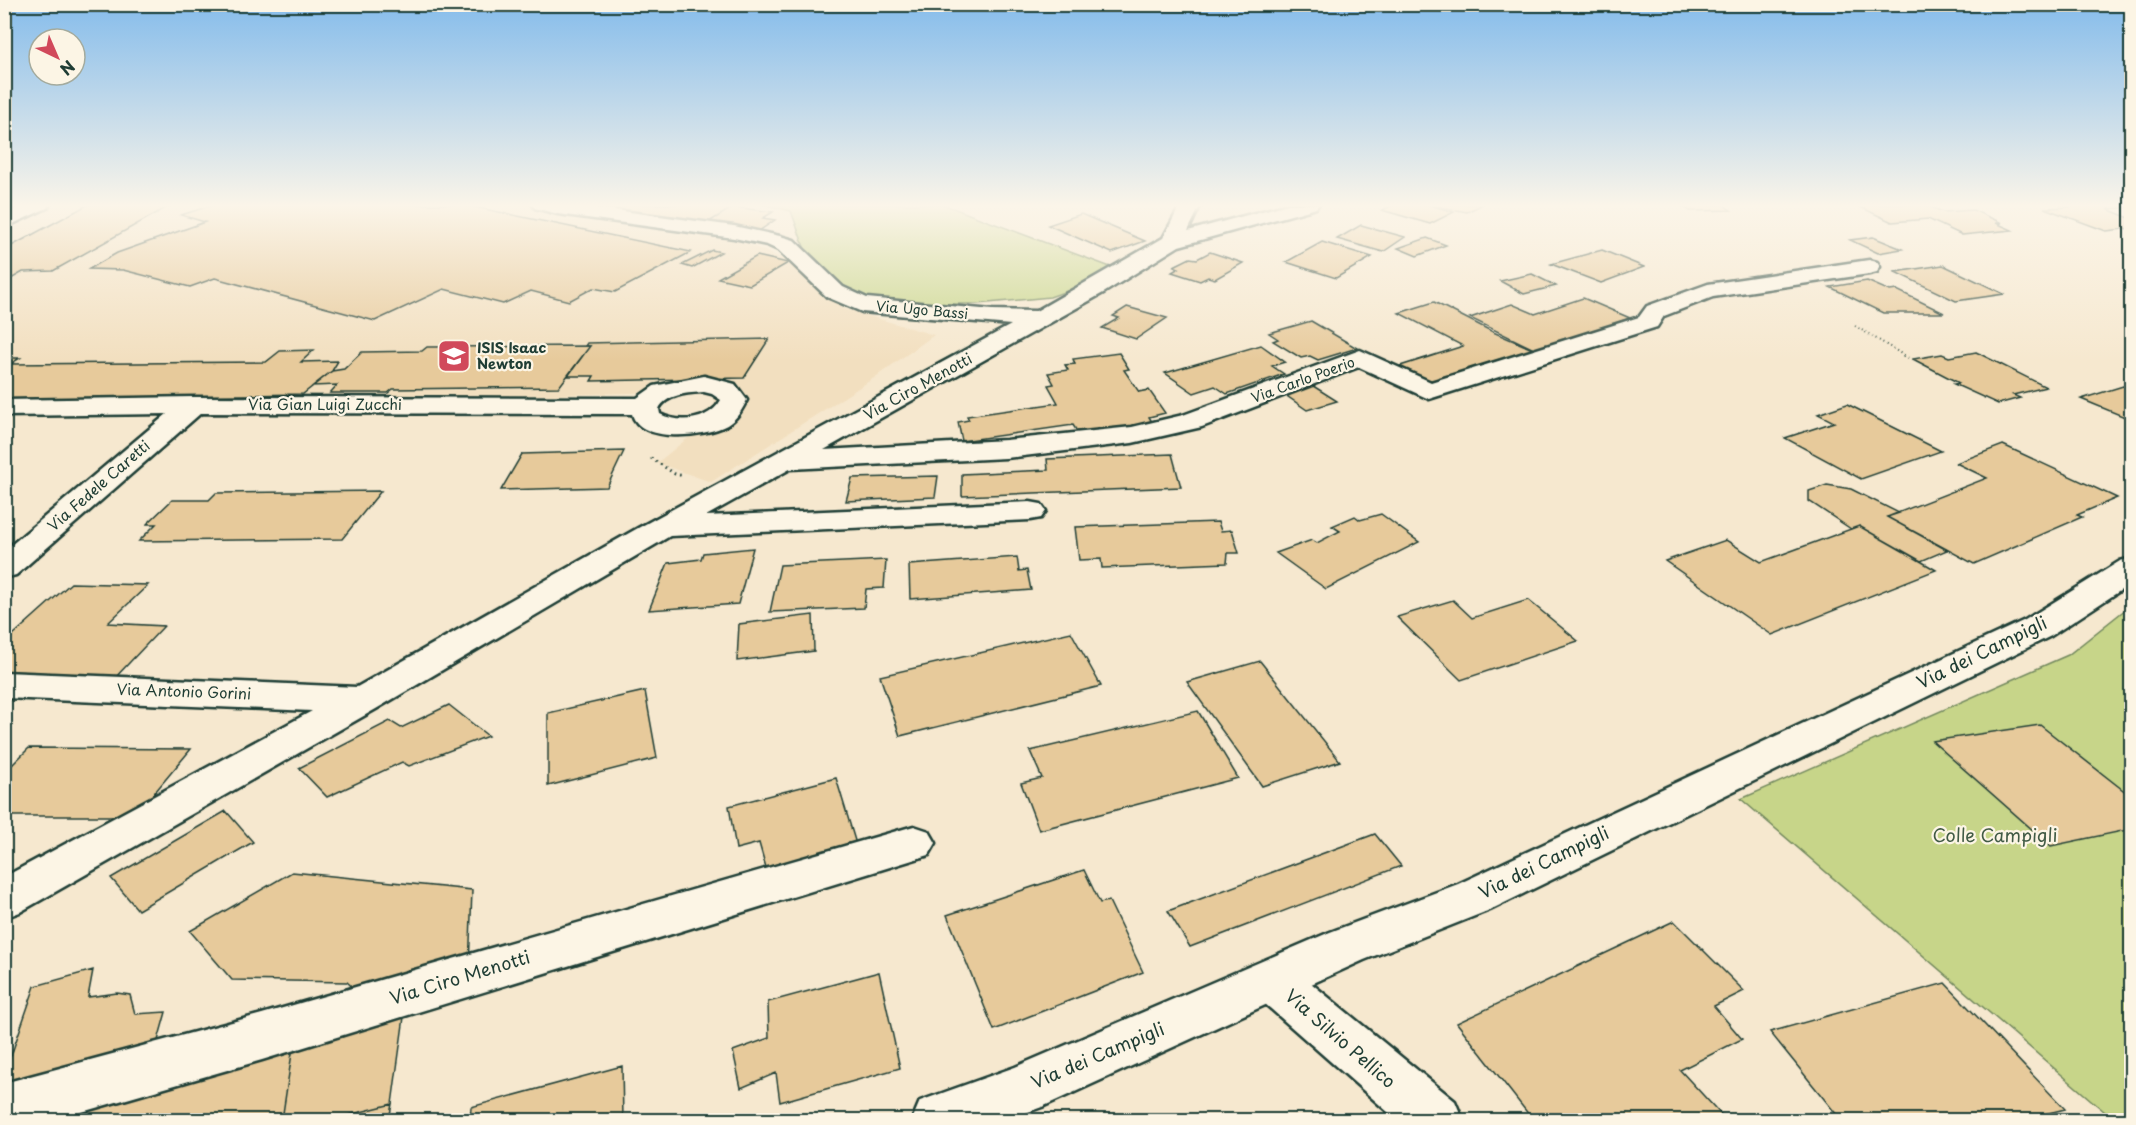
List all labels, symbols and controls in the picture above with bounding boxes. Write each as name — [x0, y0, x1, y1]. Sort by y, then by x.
north arrow — [27, 27, 87, 87]
text: N — [55, 55, 81, 82]
street label: Via Ugo Bassi — [875, 295, 969, 324]
place label: ISIS Isaac Newton — [477, 337, 546, 374]
school or university icon: ISIS Isaac Newton — [436, 338, 472, 374]
street label: Via Ciro Menotti — [859, 346, 976, 425]
street label: Via Carlo Poerio — [1248, 351, 1358, 408]
street label: Via Gian Luigi Zucchi — [248, 392, 402, 415]
street label: Via Fedele Caretti — [42, 434, 154, 536]
street label: Via dei Campigli — [1911, 608, 2051, 695]
street label: Via Antonio Gorini — [116, 677, 252, 704]
street label: Via dei Campigli — [1473, 818, 1613, 905]
park label: Colle Campigli — [1932, 821, 2058, 848]
street label: Via Ciro Menotti — [386, 942, 533, 1011]
street label: Via Silvio Pellico — [1280, 982, 1402, 1094]
street label: Via dei Campigli — [1027, 1014, 1168, 1095]

